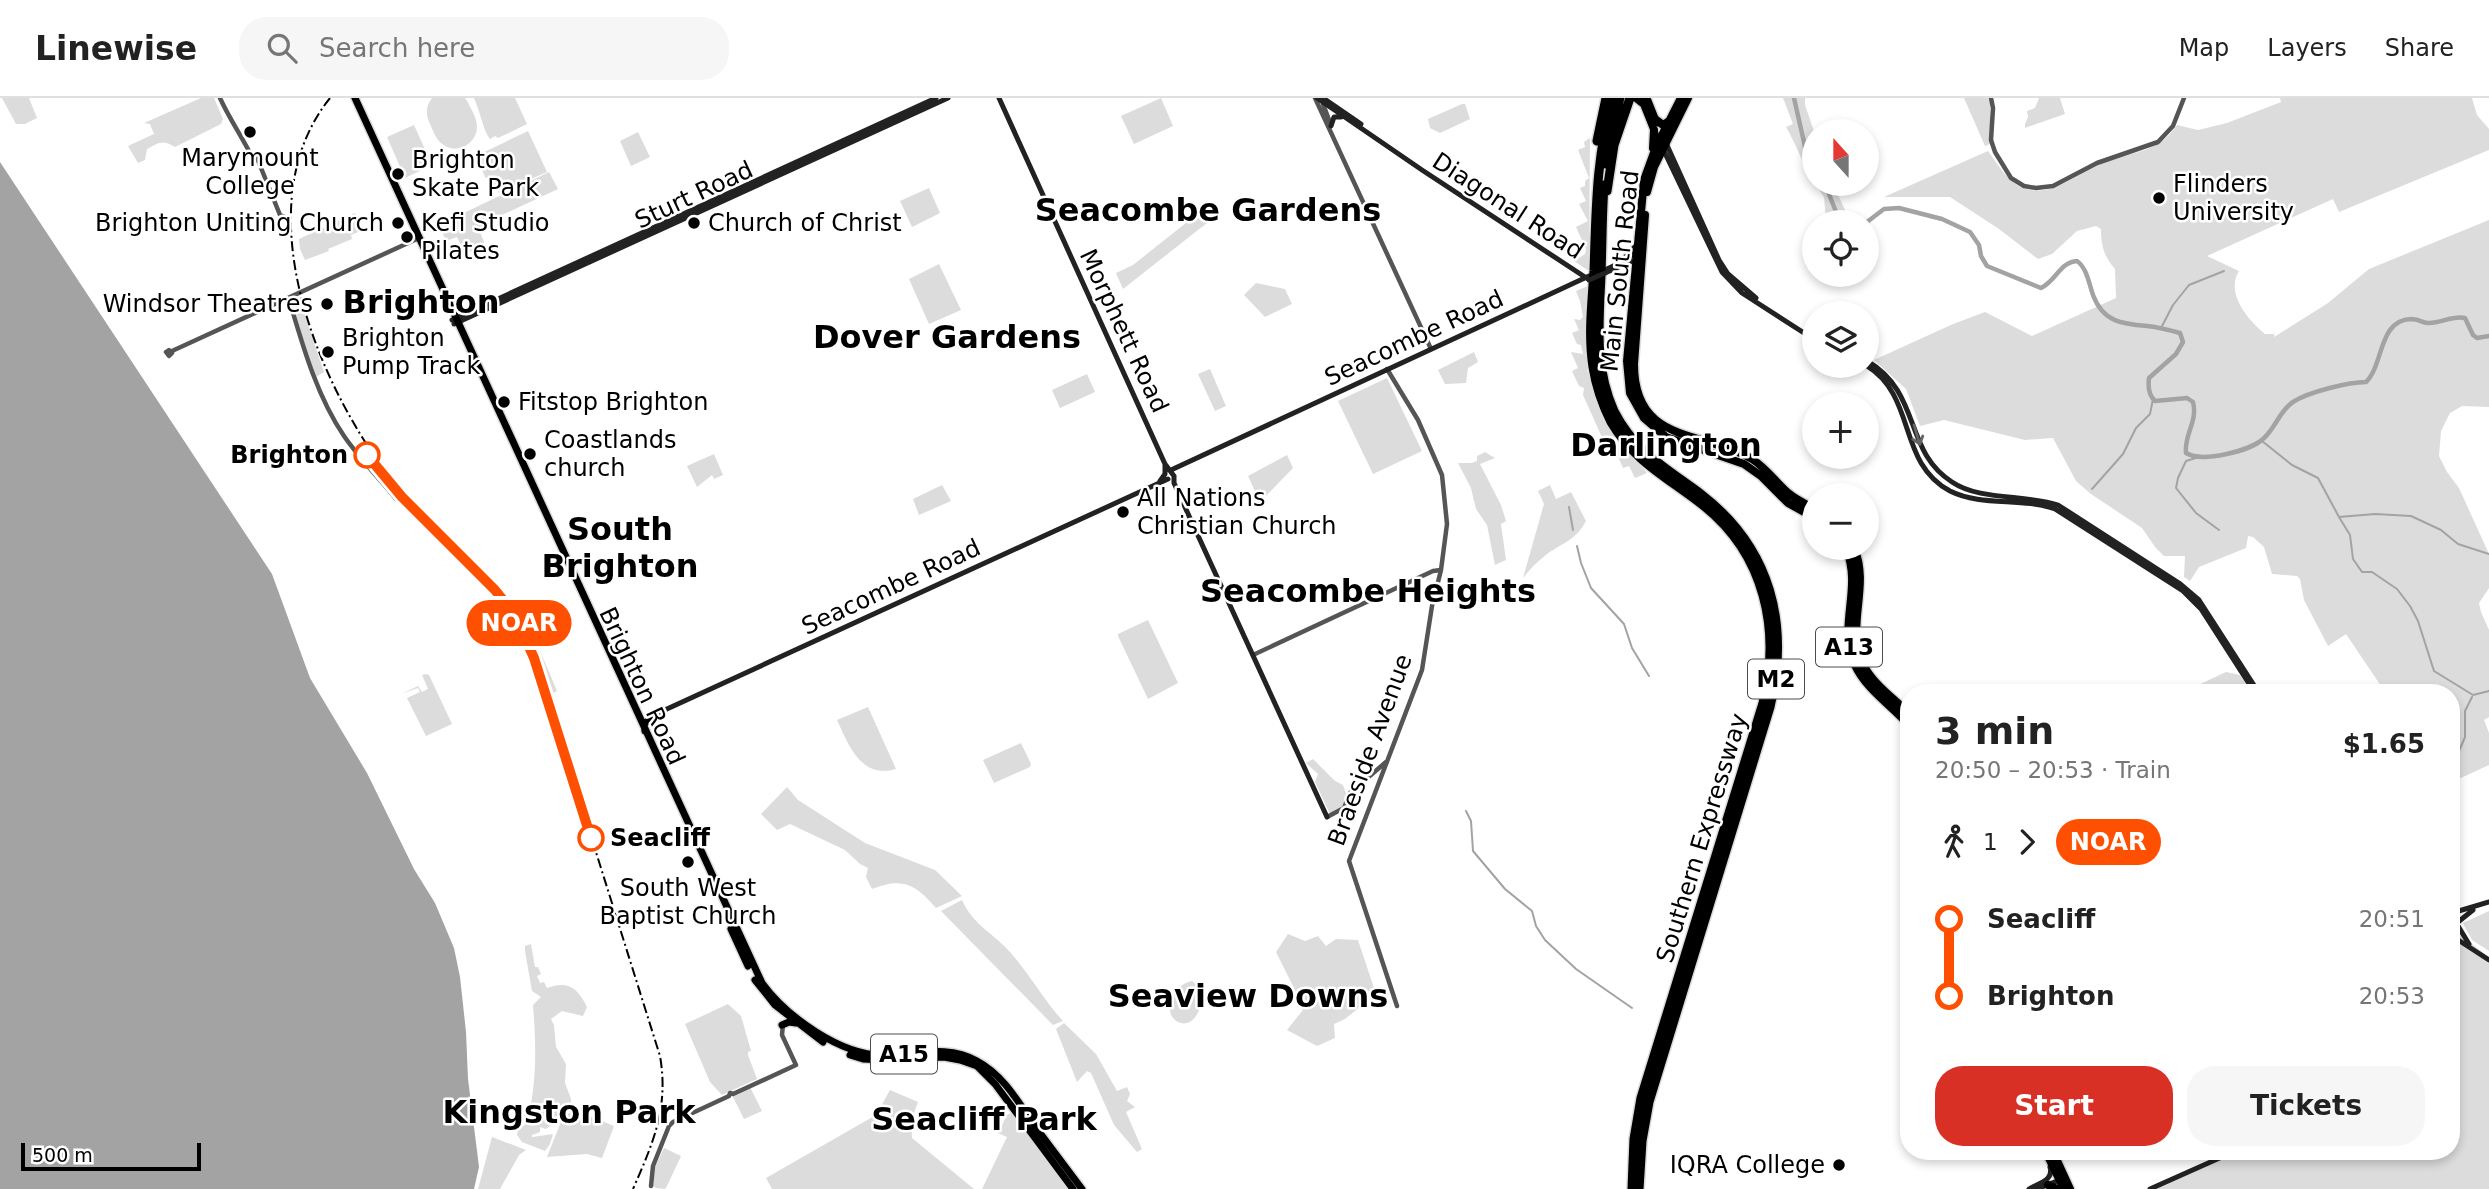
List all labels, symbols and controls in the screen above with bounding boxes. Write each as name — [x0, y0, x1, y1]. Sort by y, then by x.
search box — [239, 17, 729, 80]
text: Linewise — [35, 29, 197, 68]
icon: search — [263, 29, 301, 67]
text: Search here — [319, 33, 475, 63]
text: Map — [2179, 34, 2229, 62]
text: Layers — [2267, 34, 2347, 62]
text: Share — [2385, 34, 2454, 62]
north arrow — [1802, 119, 1880, 196]
map controls — [1802, 119, 1879, 560]
marker: Marymount College — [242, 124, 258, 140]
place label: Marymount College — [181, 144, 319, 200]
place label: Brighton Skate Park — [412, 146, 539, 202]
street label: Diagonal Road — [1427, 147, 1589, 265]
street label: Sturt Road — [631, 155, 757, 235]
marker: Brighton Skate Park — [390, 166, 406, 182]
street label: Main South Road — [1595, 169, 1645, 373]
place label: Flinders University — [2173, 170, 2294, 226]
marker: Flinders University — [2151, 190, 2167, 206]
district label: Seacombe Gardens — [1035, 191, 1381, 229]
place label: Brighton Uniting Church — [95, 209, 384, 237]
place label: Kefi Studio Pilates — [421, 209, 550, 265]
place label: Church of Christ — [708, 209, 902, 237]
button: locate — [1802, 210, 1879, 287]
marker: Brighton Uniting Church — [390, 215, 406, 231]
marker: Church of Christ — [686, 215, 702, 231]
marker: Kefi Studio Pilates — [399, 229, 415, 245]
street label: Morphett Road — [1074, 245, 1174, 417]
district label: Brighton — [343, 283, 499, 321]
street label: Seacombe Road — [1320, 284, 1508, 392]
place label: Windsor Theatres — [103, 290, 313, 318]
marker: Windsor Theatres — [319, 296, 335, 312]
button: layers — [1802, 301, 1879, 378]
district label: Dover Gardens — [813, 318, 1081, 356]
place label: Brighton Pump Track — [342, 324, 480, 380]
marker: Brighton Pump Track — [320, 344, 336, 360]
place label: Fitstop Brighton — [518, 388, 708, 416]
button: + — [1802, 392, 1879, 469]
marker: Fitstop Brighton — [496, 394, 512, 410]
one-way arrow — [1912, 424, 1925, 446]
place label: Coastlands church — [544, 426, 676, 482]
district label: Darlington — [1570, 426, 1762, 464]
place label: Brighton — [230, 441, 348, 469]
marker: Brighton — [354, 442, 380, 468]
marker: Coastlands church — [522, 446, 538, 462]
button: − — [1802, 483, 1879, 560]
place label: All Nations Christian Church — [1137, 484, 1337, 540]
marker: All Nations Christian Church — [1115, 504, 1131, 520]
district label: South Brighton — [542, 510, 698, 585]
street label: Seacombe Road — [797, 533, 985, 641]
district label: Seacombe Heights — [1200, 572, 1536, 610]
line badge: NOAR — [470, 600, 568, 646]
street label: Brighton Road — [593, 603, 691, 769]
text: NOAR — [481, 609, 557, 637]
road number: A13 — [1816, 628, 1882, 666]
street label: Braeside Avenue — [1322, 650, 1418, 850]
road number: M2 — [1748, 660, 1804, 698]
text: 3 min — [1935, 709, 2054, 753]
street label: Southern Expressway — [1651, 710, 1753, 966]
text: $1.65 — [2343, 729, 2425, 759]
text: 20:50 – 20:53 · Train — [1935, 757, 2171, 783]
icon: walk — [1935, 823, 1973, 861]
icon: forward — [2008, 823, 2046, 861]
place label: Seacliff — [610, 824, 710, 852]
marker: Seacliff — [578, 825, 604, 851]
text: NOAR — [2070, 828, 2147, 856]
text: 1 — [1983, 829, 1998, 855]
marker: South West Baptist Church — [680, 854, 696, 870]
place label: South West Baptist Church — [600, 874, 776, 930]
text: Seacliff — [1987, 904, 2095, 934]
text: 20:51 — [2359, 906, 2425, 932]
district label: Seaview Downs — [1108, 977, 1388, 1015]
text: Brighton — [1987, 981, 2114, 1011]
text: 20:53 — [2359, 983, 2425, 1009]
road number: A15 — [871, 1035, 937, 1074]
button: Start — [1935, 1066, 2173, 1146]
button: Tickets — [2187, 1066, 2425, 1146]
district label: Kingston Park — [443, 1093, 696, 1131]
district label: Seacliff Park — [871, 1100, 1098, 1138]
scale bar — [21, 1140, 201, 1172]
text: 500 m — [32, 1144, 93, 1166]
place label: IQRA College — [1670, 1151, 1825, 1179]
marker: IQRA College — [1831, 1157, 1847, 1173]

